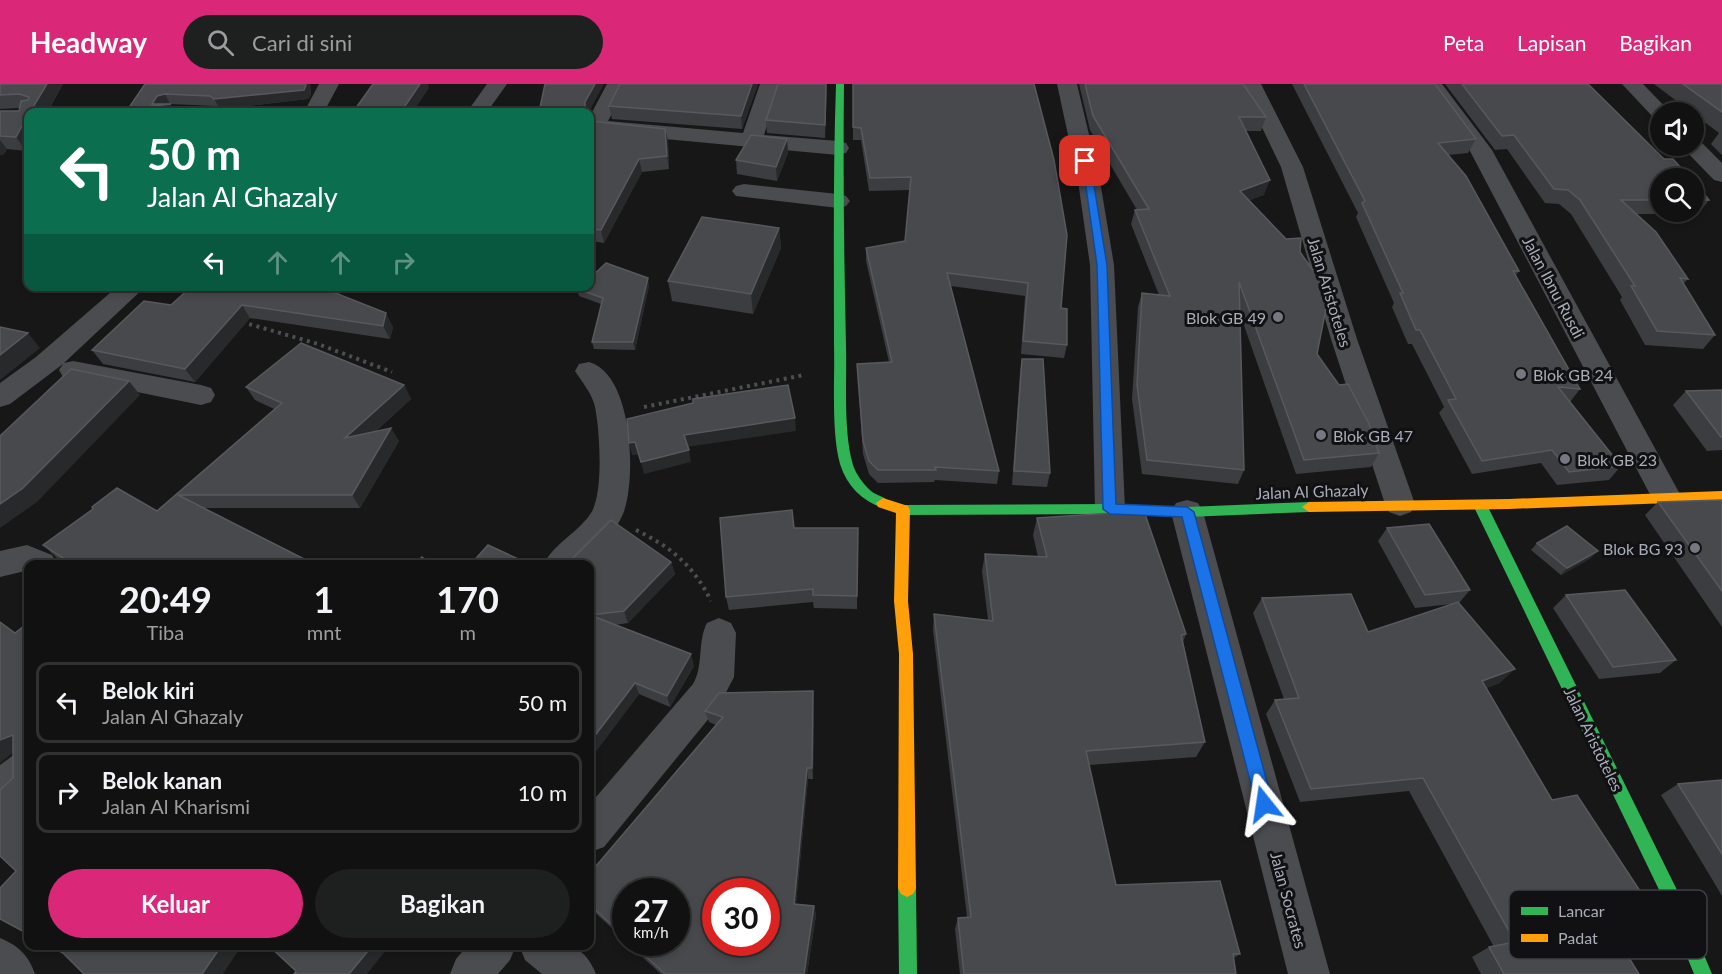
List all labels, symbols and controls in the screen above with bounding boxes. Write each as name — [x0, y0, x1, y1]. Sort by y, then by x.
search box — [183, 15, 603, 69]
text: Headway — [30, 25, 147, 59]
icon: search — [204, 26, 237, 59]
text: Cari di sini — [252, 29, 352, 56]
text: Peta — [1443, 30, 1484, 55]
text: Lapisan — [1517, 30, 1586, 55]
text: Bagikan — [1619, 30, 1692, 55]
map controls — [1650, 102, 1704, 222]
button: sound — [1650, 102, 1704, 156]
text: 50 m — [147, 129, 241, 179]
icon: left — [48, 132, 126, 210]
pin — [1059, 135, 1110, 186]
icon: arrive — [1068, 144, 1101, 177]
button: search — [1650, 168, 1704, 222]
text: Jalan Al Ghazaly — [147, 180, 338, 213]
street label: Jalan Ibnu Rusdi — [1519, 233, 1589, 341]
street label: Jalan Aristoteles — [1304, 235, 1356, 349]
icon: left — [198, 246, 231, 279]
icon: ahead — [261, 246, 294, 279]
icon: ahead — [324, 246, 357, 279]
icon: right — [387, 246, 420, 279]
place label: Blok GB 49 — [1186, 308, 1266, 327]
marker: Blok GB 49 — [1271, 310, 1285, 324]
place label: Blok GB 24 — [1533, 365, 1613, 384]
marker: Blok GB 24 — [1514, 367, 1528, 381]
place label: Blok GB 47 — [1333, 426, 1413, 445]
marker: Blok GB 47 — [1314, 428, 1328, 442]
place label: Blok GB 23 — [1577, 450, 1657, 469]
marker: Blok GB 23 — [1558, 452, 1572, 466]
street label: Jalan Al Ghazaly — [1255, 480, 1370, 502]
place label: Blok BG 93 — [1603, 539, 1683, 558]
marker: Blok BG 93 — [1688, 541, 1702, 555]
text: 20:49 — [119, 577, 212, 621]
text: 1 — [314, 577, 335, 621]
text: 170 — [436, 577, 499, 621]
text: Tiba — [147, 620, 184, 644]
text: mnt — [307, 620, 341, 644]
text: m — [459, 620, 476, 644]
text: Belok kiri — [102, 677, 194, 704]
street label: Jalan Aristoteles — [1560, 684, 1628, 794]
icon: left — [51, 686, 84, 719]
text: 50 m — [518, 689, 567, 716]
text: Jalan Al Ghazaly — [102, 704, 243, 728]
text: Belok kanan — [102, 767, 222, 794]
position arrow — [1232, 772, 1296, 836]
icon: right — [51, 776, 84, 809]
text: 10 m — [518, 779, 567, 806]
text: Jalan Al Kharismi — [102, 794, 250, 818]
street label: Jalan Socrates — [1267, 850, 1311, 950]
button: Keluar — [48, 869, 303, 938]
button: Bagikan — [315, 869, 570, 938]
speed limit sign: 30 — [702, 878, 780, 956]
legend — [1509, 890, 1707, 959]
text: 27 — [634, 892, 668, 928]
text: Lancar — [1558, 901, 1605, 920]
text: km/h — [633, 923, 669, 941]
text: Padat — [1558, 928, 1598, 947]

